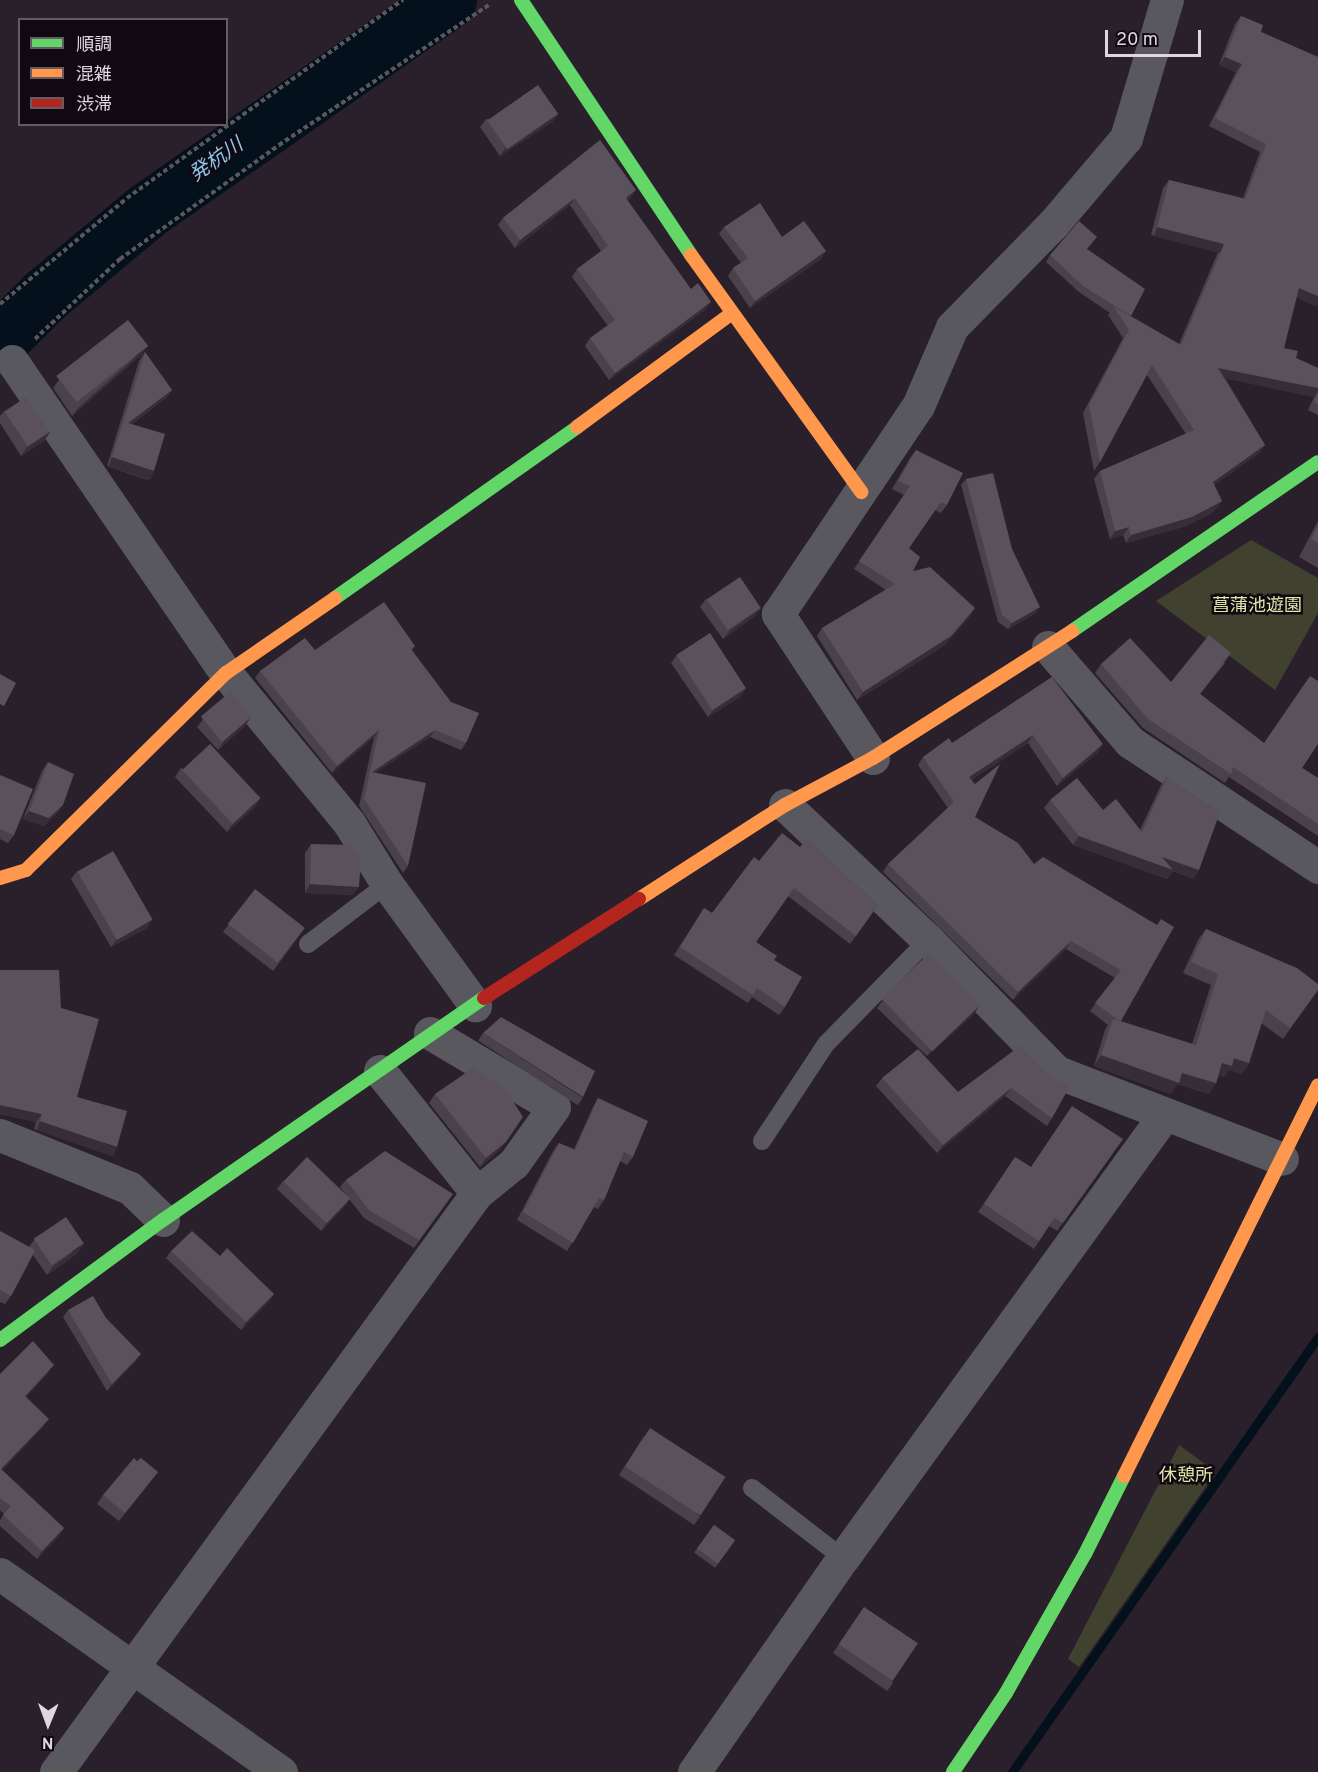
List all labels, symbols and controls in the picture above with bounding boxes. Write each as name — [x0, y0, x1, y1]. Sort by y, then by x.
legend — [18, 18, 228, 126]
scale bar — [1108, 18, 1204, 56]
text: 20 m — [1116, 29, 1158, 52]
text: 順調 — [76, 34, 112, 57]
text: 混雑 — [76, 64, 112, 87]
text: 渋滞 — [76, 94, 112, 117]
water label: 発杭川 — [186, 134, 248, 188]
park label: 菖蒲池遊園 — [1212, 596, 1302, 618]
park label: 休憩所 — [1159, 1466, 1213, 1488]
north arrow — [18, 1694, 78, 1754]
text: N — [42, 1732, 54, 1752]

